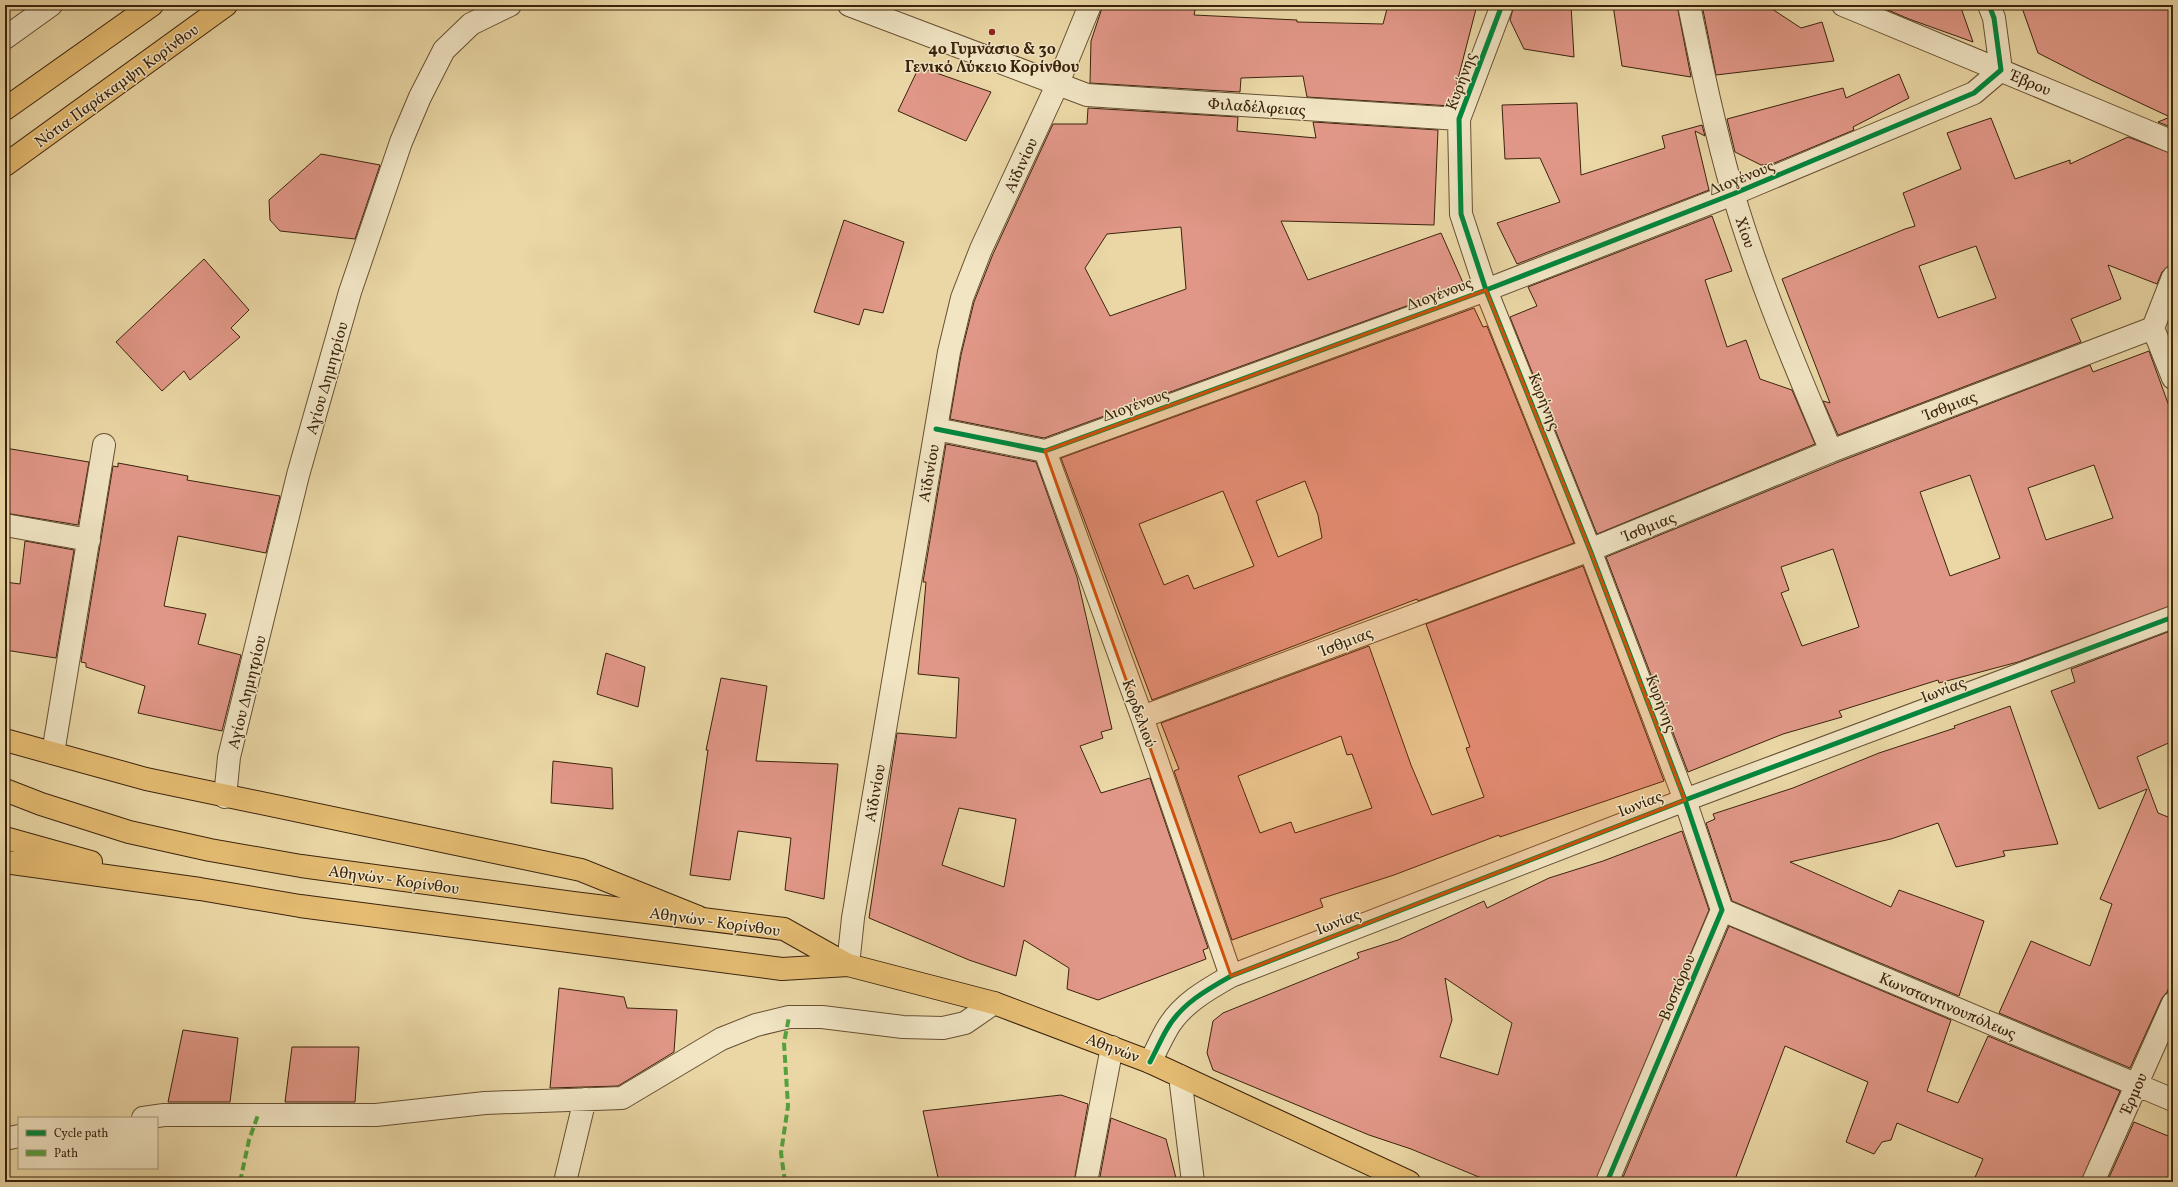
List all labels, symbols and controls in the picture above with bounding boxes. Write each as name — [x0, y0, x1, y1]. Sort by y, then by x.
street label: Νότια Παράκαμψη Κορίνθου — [31, 19, 204, 154]
marker: 4ο Γυμνάσιο & 3ο Γενικό Λύκειο Κορίνθου — [987, 27, 997, 37]
place label: 4ο Γυμνάσιο & 3ο Γενικό Λύκειο Κορίνθου — [905, 39, 1079, 79]
street label: Κυρήνης — [1441, 50, 1482, 114]
street label: Έβρου — [2005, 65, 2054, 102]
street label: Φιλαδέλφειας — [1207, 94, 1307, 122]
street label: Αϊδινίου — [1000, 135, 1044, 197]
street label: Διογένους — [1706, 156, 1778, 202]
street label: Χίου — [1729, 214, 1760, 252]
street label: Διογένους — [1403, 273, 1476, 317]
street label: Αγίου Δημητρίου — [301, 319, 355, 438]
street label: Κυρήνης — [1522, 370, 1565, 434]
street label: Διογένους — [1099, 384, 1172, 428]
street label: Ίσθμιας — [1919, 387, 1980, 428]
street label: Αϊδινίου — [914, 442, 946, 504]
street label: Ίσθμιας — [1618, 507, 1679, 549]
street label: Ίσθμιας — [1315, 623, 1376, 664]
street label: Αγίου Δημητρίου — [223, 633, 273, 752]
street label: Κυρήνης — [1639, 672, 1681, 736]
street label: Ιωνίας — [1918, 672, 1969, 709]
street label: Κορδελιού — [1116, 676, 1161, 751]
street label: Αϊδινίου — [860, 762, 892, 824]
street label: Ιωνίας — [1615, 786, 1666, 823]
street label: Αθηνών - Κορίνθου — [327, 861, 461, 901]
street label: Αθηνών - Κορίνθου — [648, 903, 782, 943]
street label: Ιωνίας — [1313, 904, 1364, 941]
street label: Βοσπόρου — [1654, 951, 1702, 1024]
street label: Κωνσταντινουπόλεως — [1875, 968, 2019, 1046]
street label: Αθηνών — [1083, 1029, 1142, 1069]
street label: Έρμου — [2115, 1069, 2154, 1120]
legend — [18, 1117, 158, 1169]
text: Cycle path — [54, 1126, 109, 1142]
text: Path — [54, 1146, 78, 1162]

